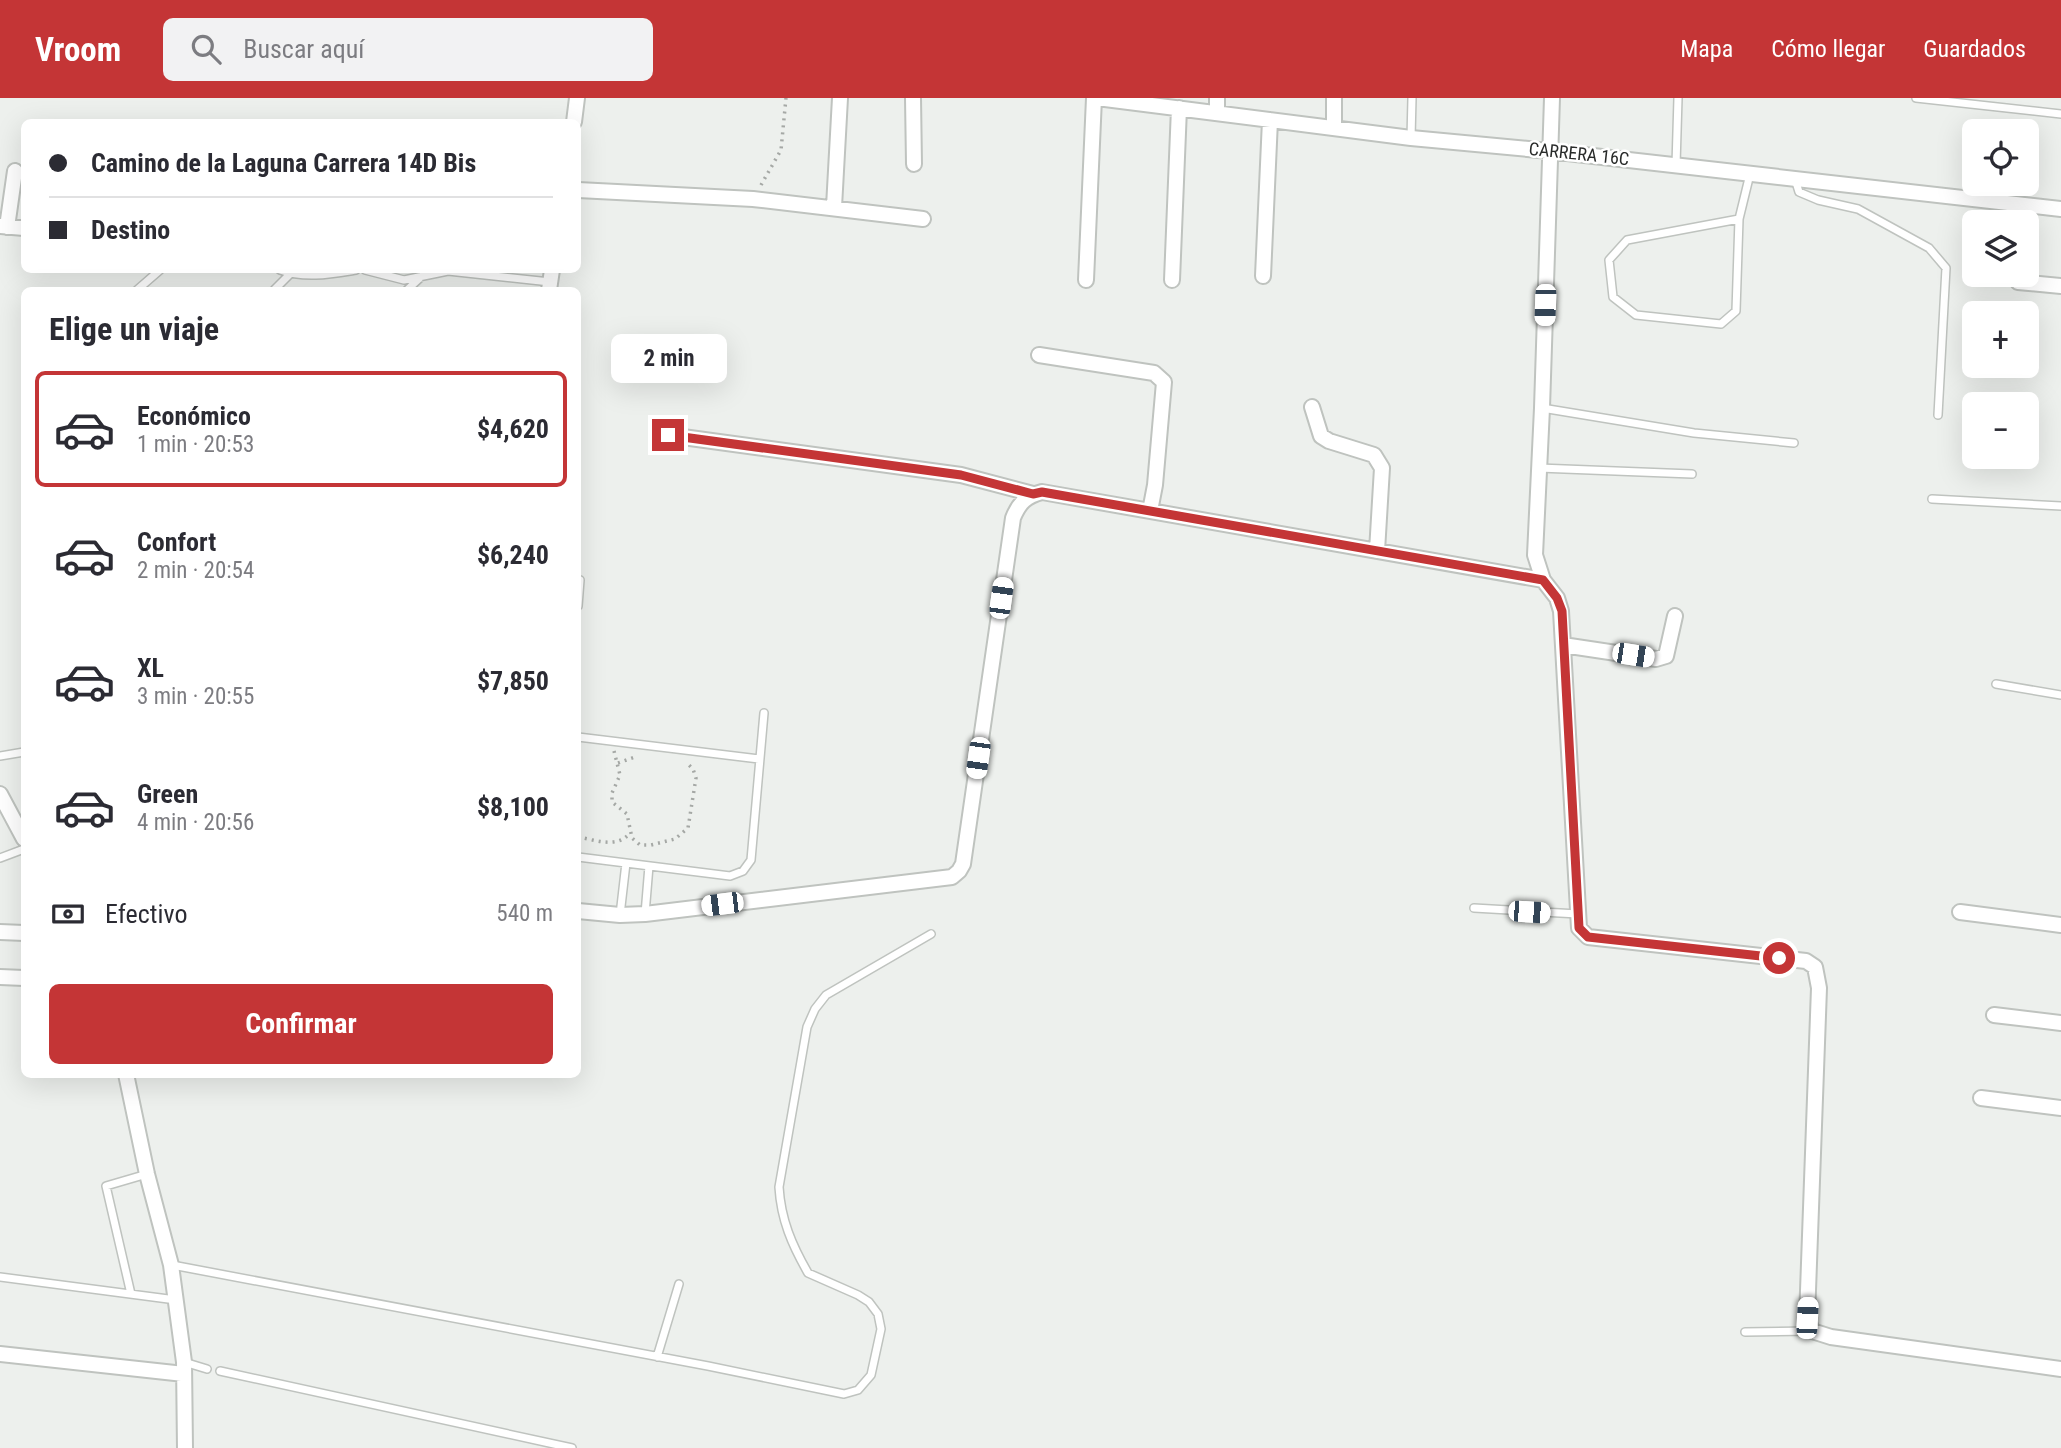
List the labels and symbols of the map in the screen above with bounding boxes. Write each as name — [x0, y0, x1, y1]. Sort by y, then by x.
street label: CARRERA 16C — [1528, 138, 1630, 169]
car — [1534, 284, 1557, 326]
callout: 2 min — [610, 334, 726, 382]
route end — [652, 419, 684, 451]
car — [988, 576, 1015, 620]
car — [1611, 641, 1656, 669]
car — [965, 736, 992, 780]
car — [700, 891, 745, 917]
car — [1508, 900, 1551, 924]
route start — [1763, 942, 1795, 974]
car — [1796, 1296, 1819, 1340]

